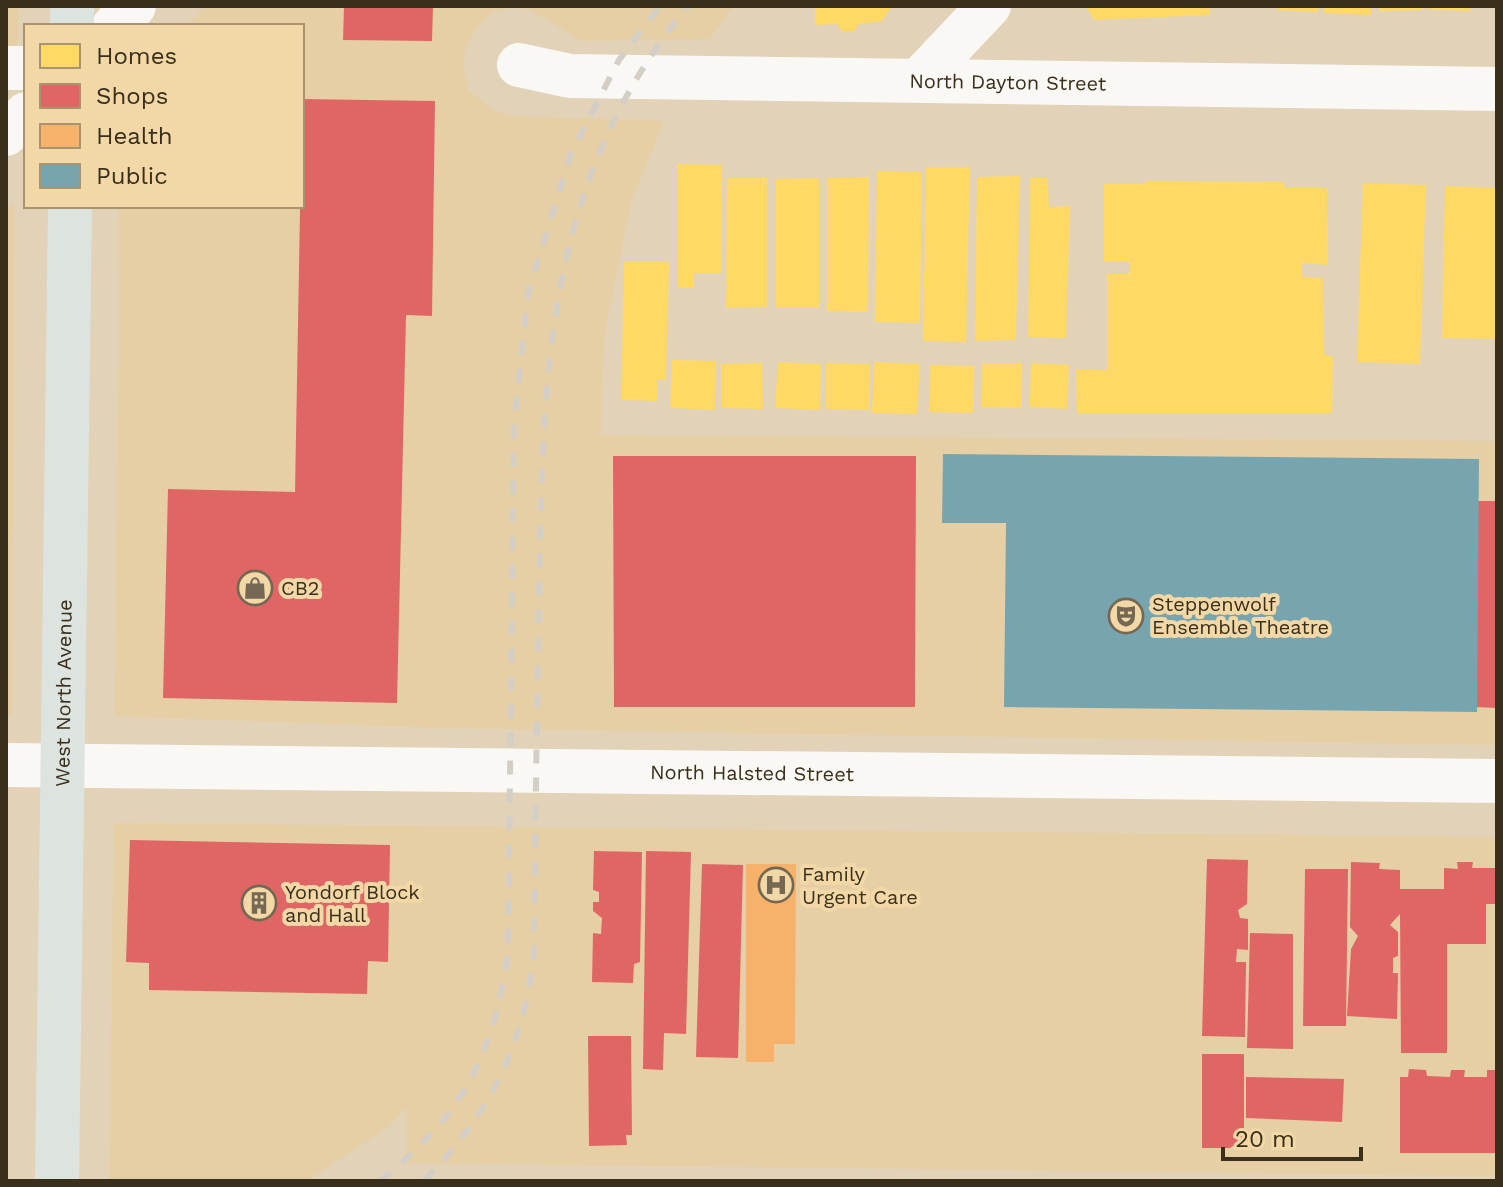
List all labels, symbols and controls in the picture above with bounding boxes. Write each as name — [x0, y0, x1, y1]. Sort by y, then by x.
legend — [24, 24, 304, 208]
text: Homes — [96, 42, 177, 70]
street label: North Dayton Street — [909, 69, 1107, 96]
text: Shops — [96, 82, 168, 110]
text: Health — [96, 122, 173, 150]
text: Public — [96, 162, 168, 190]
shop icon: CB2 — [236, 569, 274, 607]
place label: CB2 — [281, 576, 319, 600]
place label: Steppenwolf Ensemble Theatre — [1152, 592, 1329, 639]
theatre icon: Steppenwolf Ensemble Theatre — [1107, 597, 1145, 635]
street label: West North Avenue — [50, 599, 77, 787]
street label: North Halsted Street — [650, 760, 855, 786]
place label: Family Urgent Care — [802, 862, 918, 909]
hospital icon: Family Urgent Care — [757, 866, 795, 904]
place label: Yondorf Block and Hall — [285, 880, 420, 927]
building icon: Yondorf Block and Hall — [240, 884, 278, 922]
scale bar — [1223, 1111, 1361, 1161]
text: 20 m — [1235, 1125, 1295, 1153]

